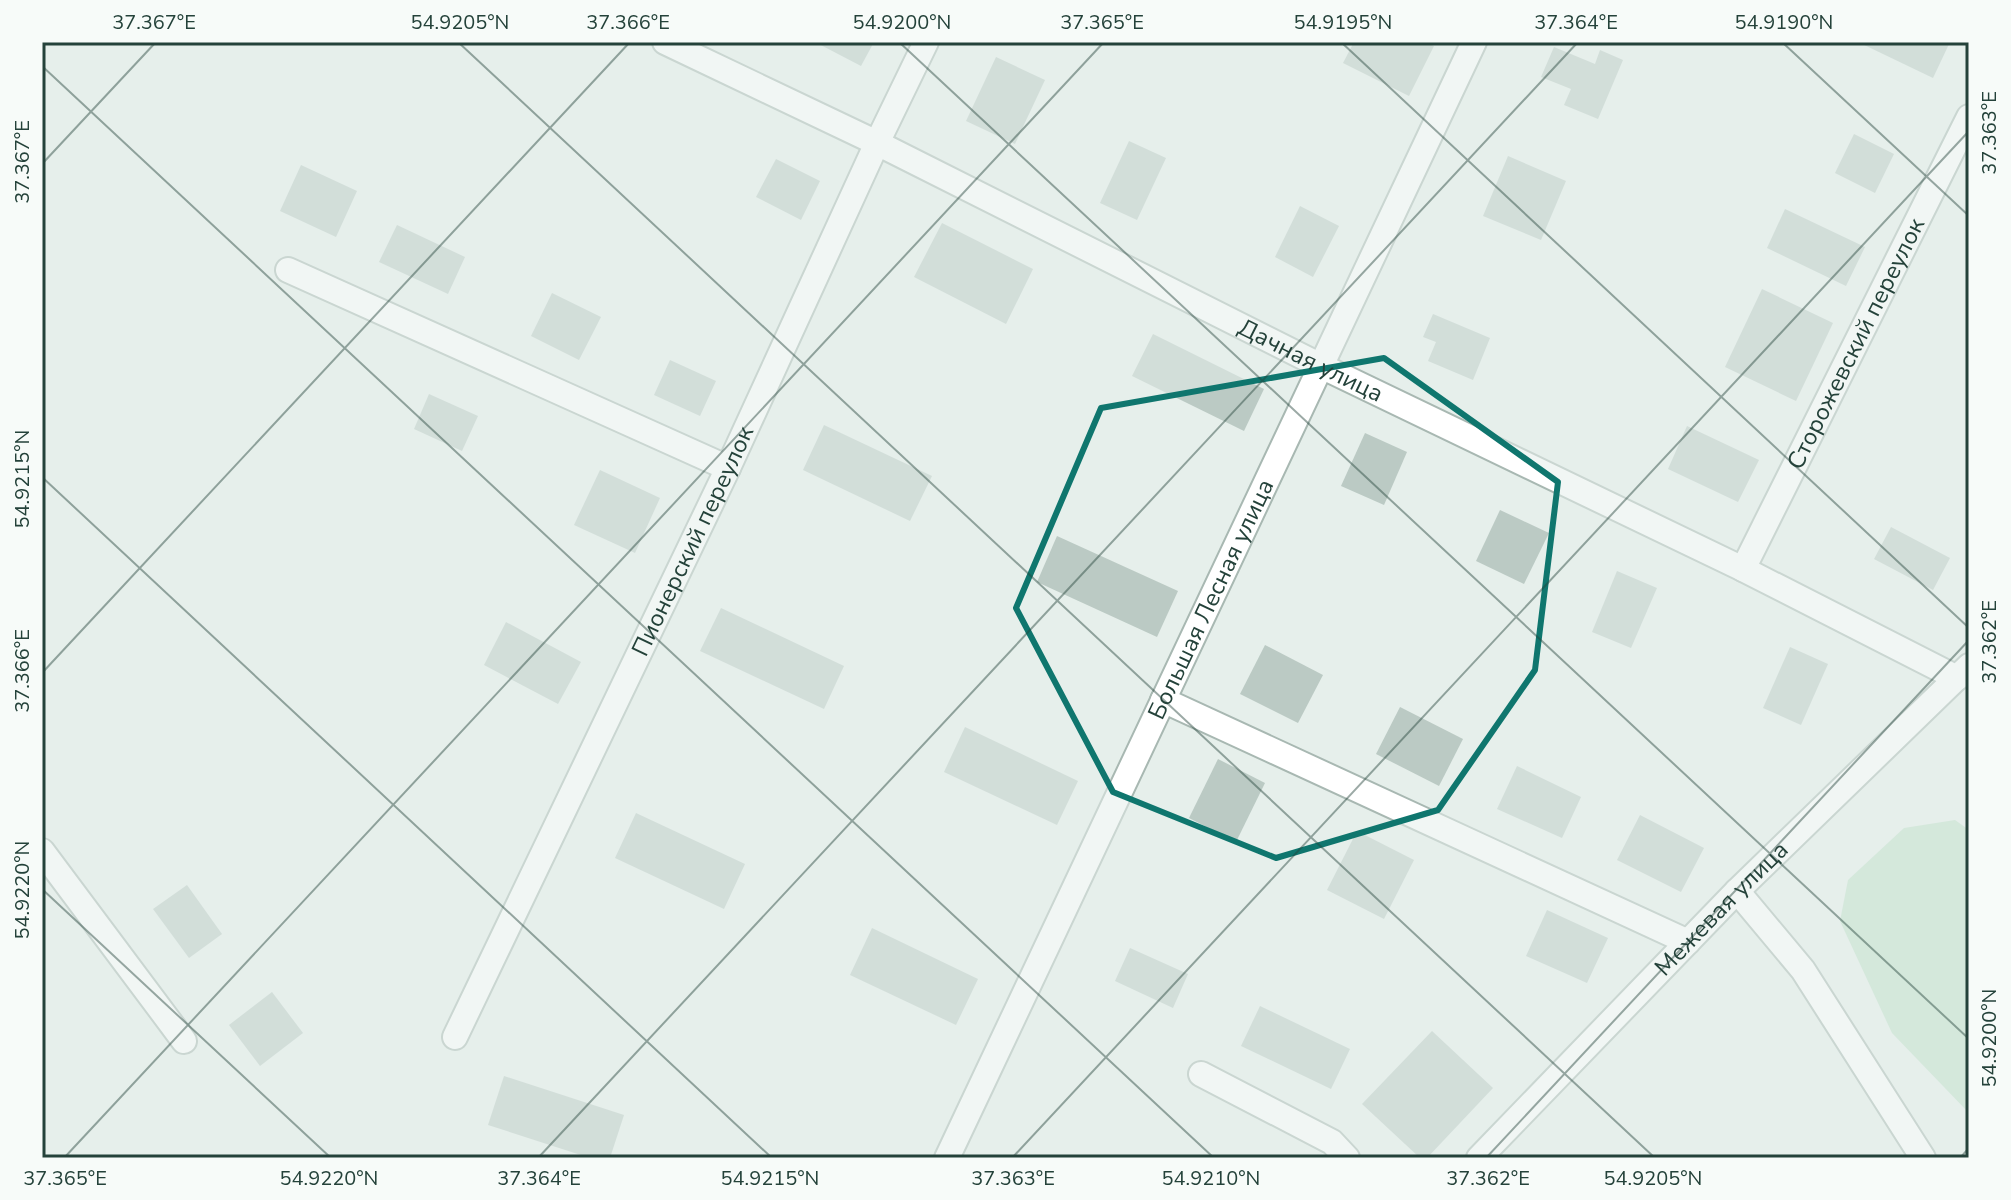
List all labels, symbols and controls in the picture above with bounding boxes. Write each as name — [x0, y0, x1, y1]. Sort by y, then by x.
text: 37.367°E — [112, 9, 196, 36]
text: 54.9205°N — [411, 9, 509, 36]
text: 37.366°E — [586, 9, 670, 36]
text: 54.9200°N — [853, 9, 951, 36]
text: 37.365°E — [1060, 9, 1144, 36]
text: 54.9195°N — [1294, 9, 1392, 36]
text: 37.364°E — [1534, 9, 1618, 36]
text: 54.9190°N — [1735, 9, 1833, 36]
text: 37.363°E — [1976, 91, 2003, 175]
text: 37.367°E — [9, 120, 36, 204]
street label: Сторожевский переулок — [1779, 212, 1932, 475]
street label: Дачная улица — [1233, 311, 1389, 410]
street label: Пионерский переулок — [624, 420, 761, 661]
text: 54.9215°N — [9, 430, 36, 528]
street label: Большая Лесная улица — [1140, 474, 1281, 725]
text: 37.362°E — [1976, 600, 2003, 684]
text: 37.366°E — [9, 629, 36, 713]
street label: Межевая улица — [1648, 834, 1795, 983]
text: 54.9220°N — [9, 841, 36, 939]
text: 54.9200°N — [1976, 989, 2003, 1087]
text: 37.365°E — [23, 1165, 107, 1192]
text: 54.9220°N — [280, 1165, 378, 1192]
text: 37.364°E — [497, 1165, 581, 1192]
text: 54.9215°N — [721, 1165, 819, 1192]
text: 37.363°E — [971, 1165, 1055, 1192]
text: 54.9210°N — [1162, 1165, 1260, 1192]
text: 37.362°E — [1446, 1165, 1530, 1192]
text: 54.9205°N — [1604, 1165, 1702, 1192]

